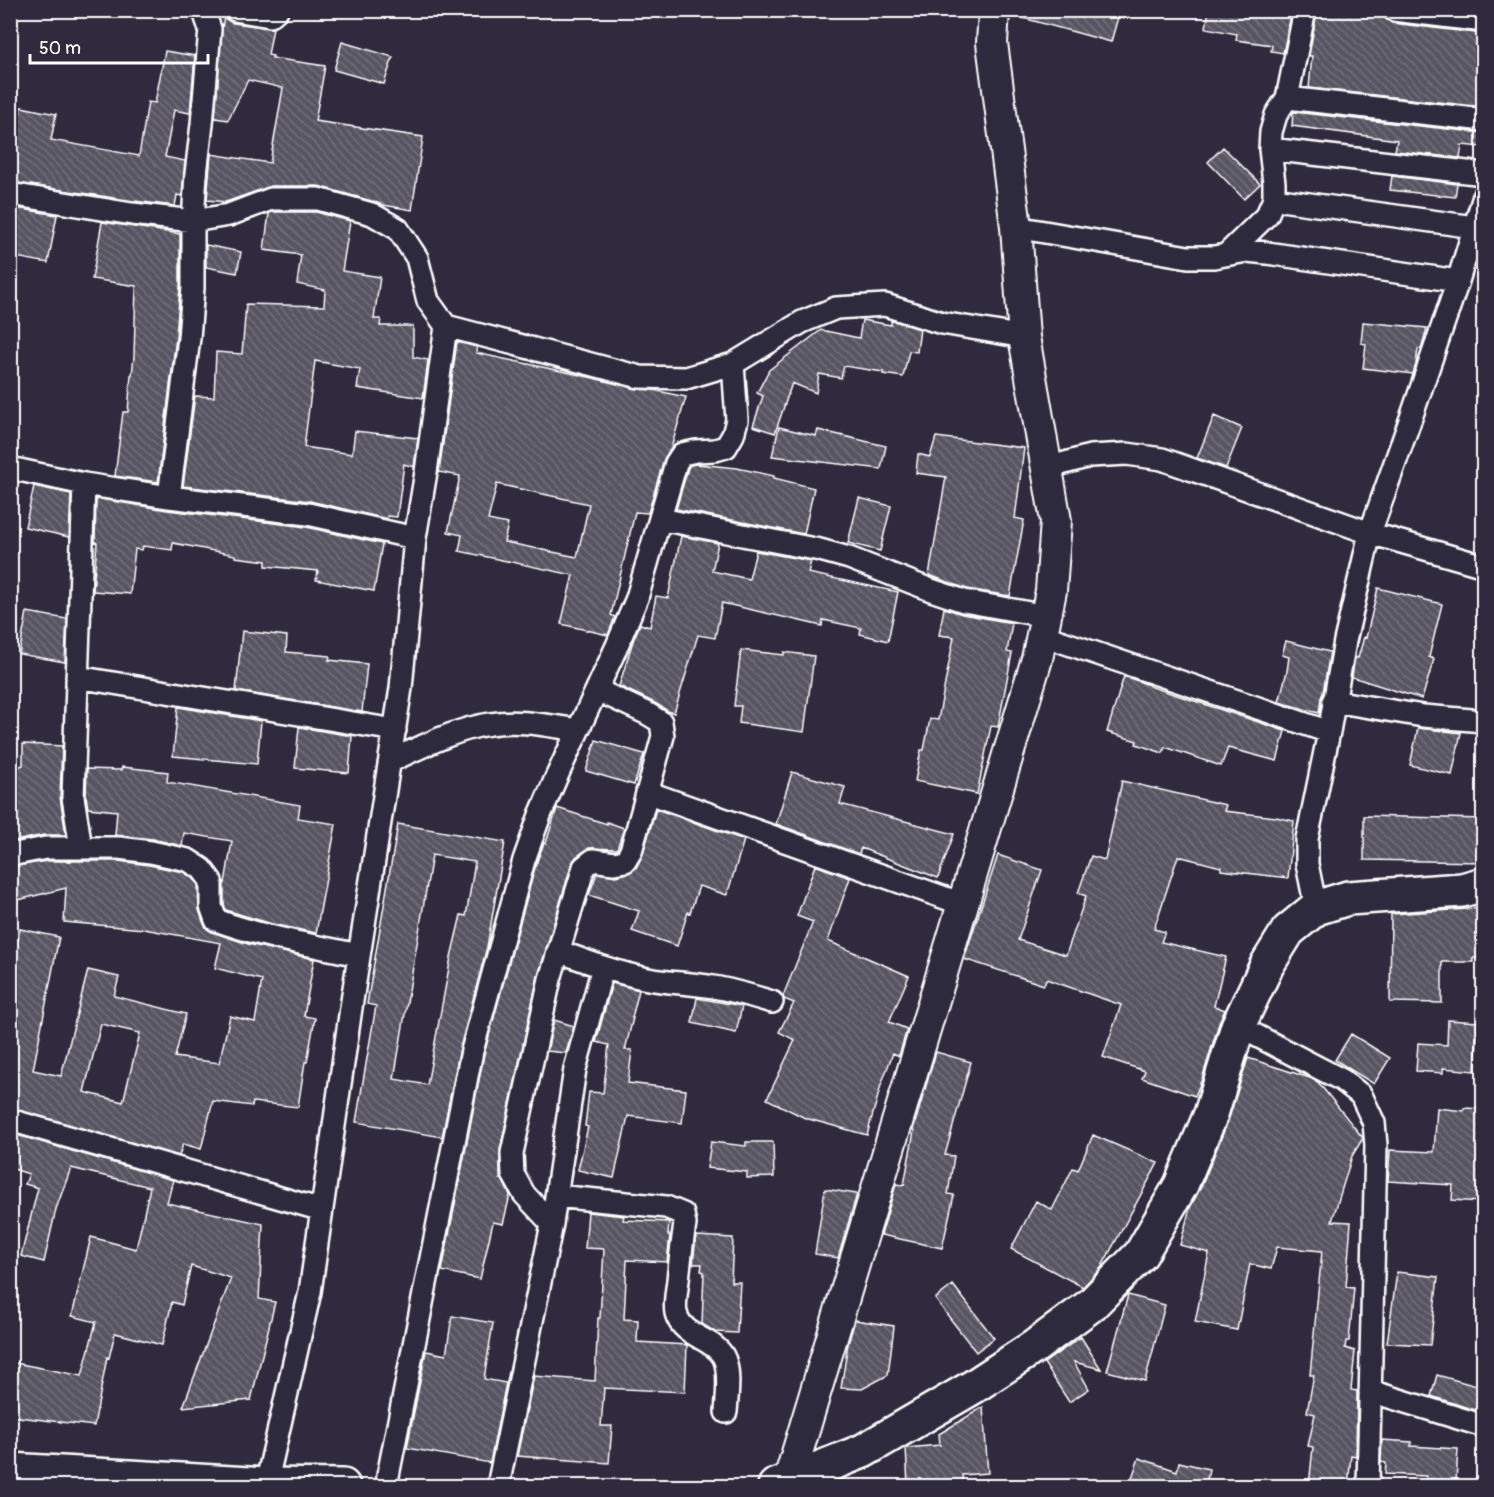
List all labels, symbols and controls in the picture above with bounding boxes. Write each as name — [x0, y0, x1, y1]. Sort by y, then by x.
scale bar — [30, 27, 208, 65]
text: 50 m — [39, 37, 81, 60]

